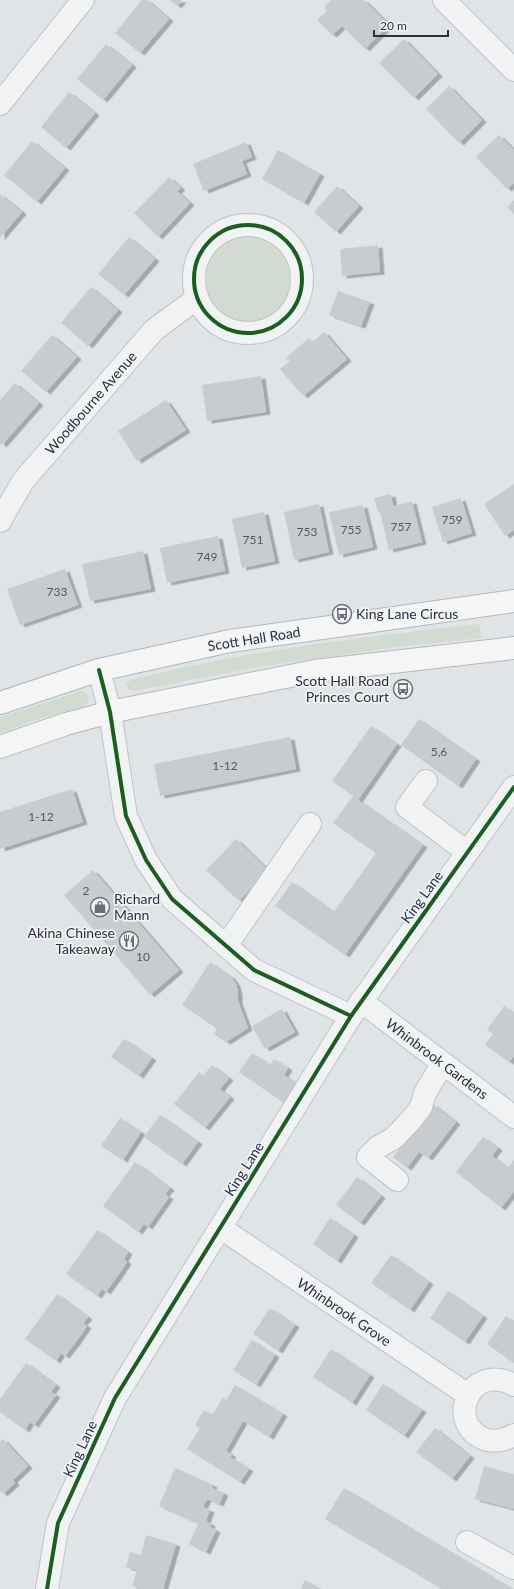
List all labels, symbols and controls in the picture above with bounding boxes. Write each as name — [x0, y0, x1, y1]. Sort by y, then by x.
scale bar — [374, 12, 448, 38]
text: 20 m — [380, 18, 407, 33]
street label: Woodbourne Avenue — [41, 348, 140, 458]
house number: 759 — [442, 512, 462, 527]
house number: 757 — [391, 519, 411, 534]
house number: 755 — [341, 522, 361, 537]
house number: 753 — [297, 524, 317, 539]
house number: 751 — [243, 532, 263, 547]
house number: 749 — [197, 549, 217, 564]
house number: 733 — [47, 584, 67, 599]
bus stop icon: King Lane Circus — [331, 603, 353, 625]
place label: King Lane Circus — [356, 605, 458, 622]
street label: Scott Hall Road — [206, 623, 302, 654]
place label: Scott Hall Road Princes Court — [295, 672, 389, 705]
bus stop icon: Scott Hall Road Princes Court — [392, 678, 414, 700]
house number: 5,6 — [431, 744, 447, 759]
house number: 1-12 — [212, 758, 238, 773]
house number: 1-12 — [28, 809, 54, 824]
street label: King Lane — [397, 867, 446, 926]
house number: 2 — [83, 883, 90, 898]
place label: Richard Mann — [114, 890, 160, 923]
shop icon: Richard Mann — [89, 896, 111, 918]
place label: Akina Chinese Takeaway — [28, 924, 116, 957]
restaurant icon: Akina Chinese Takeaway — [118, 930, 140, 952]
house number: 10 — [136, 949, 150, 964]
street label: Whinbrook Gardens — [383, 1015, 492, 1103]
street label: King Lane — [220, 1139, 267, 1199]
street label: Whinbrook Grove — [294, 1274, 395, 1349]
street label: King Lane — [59, 1418, 100, 1480]

